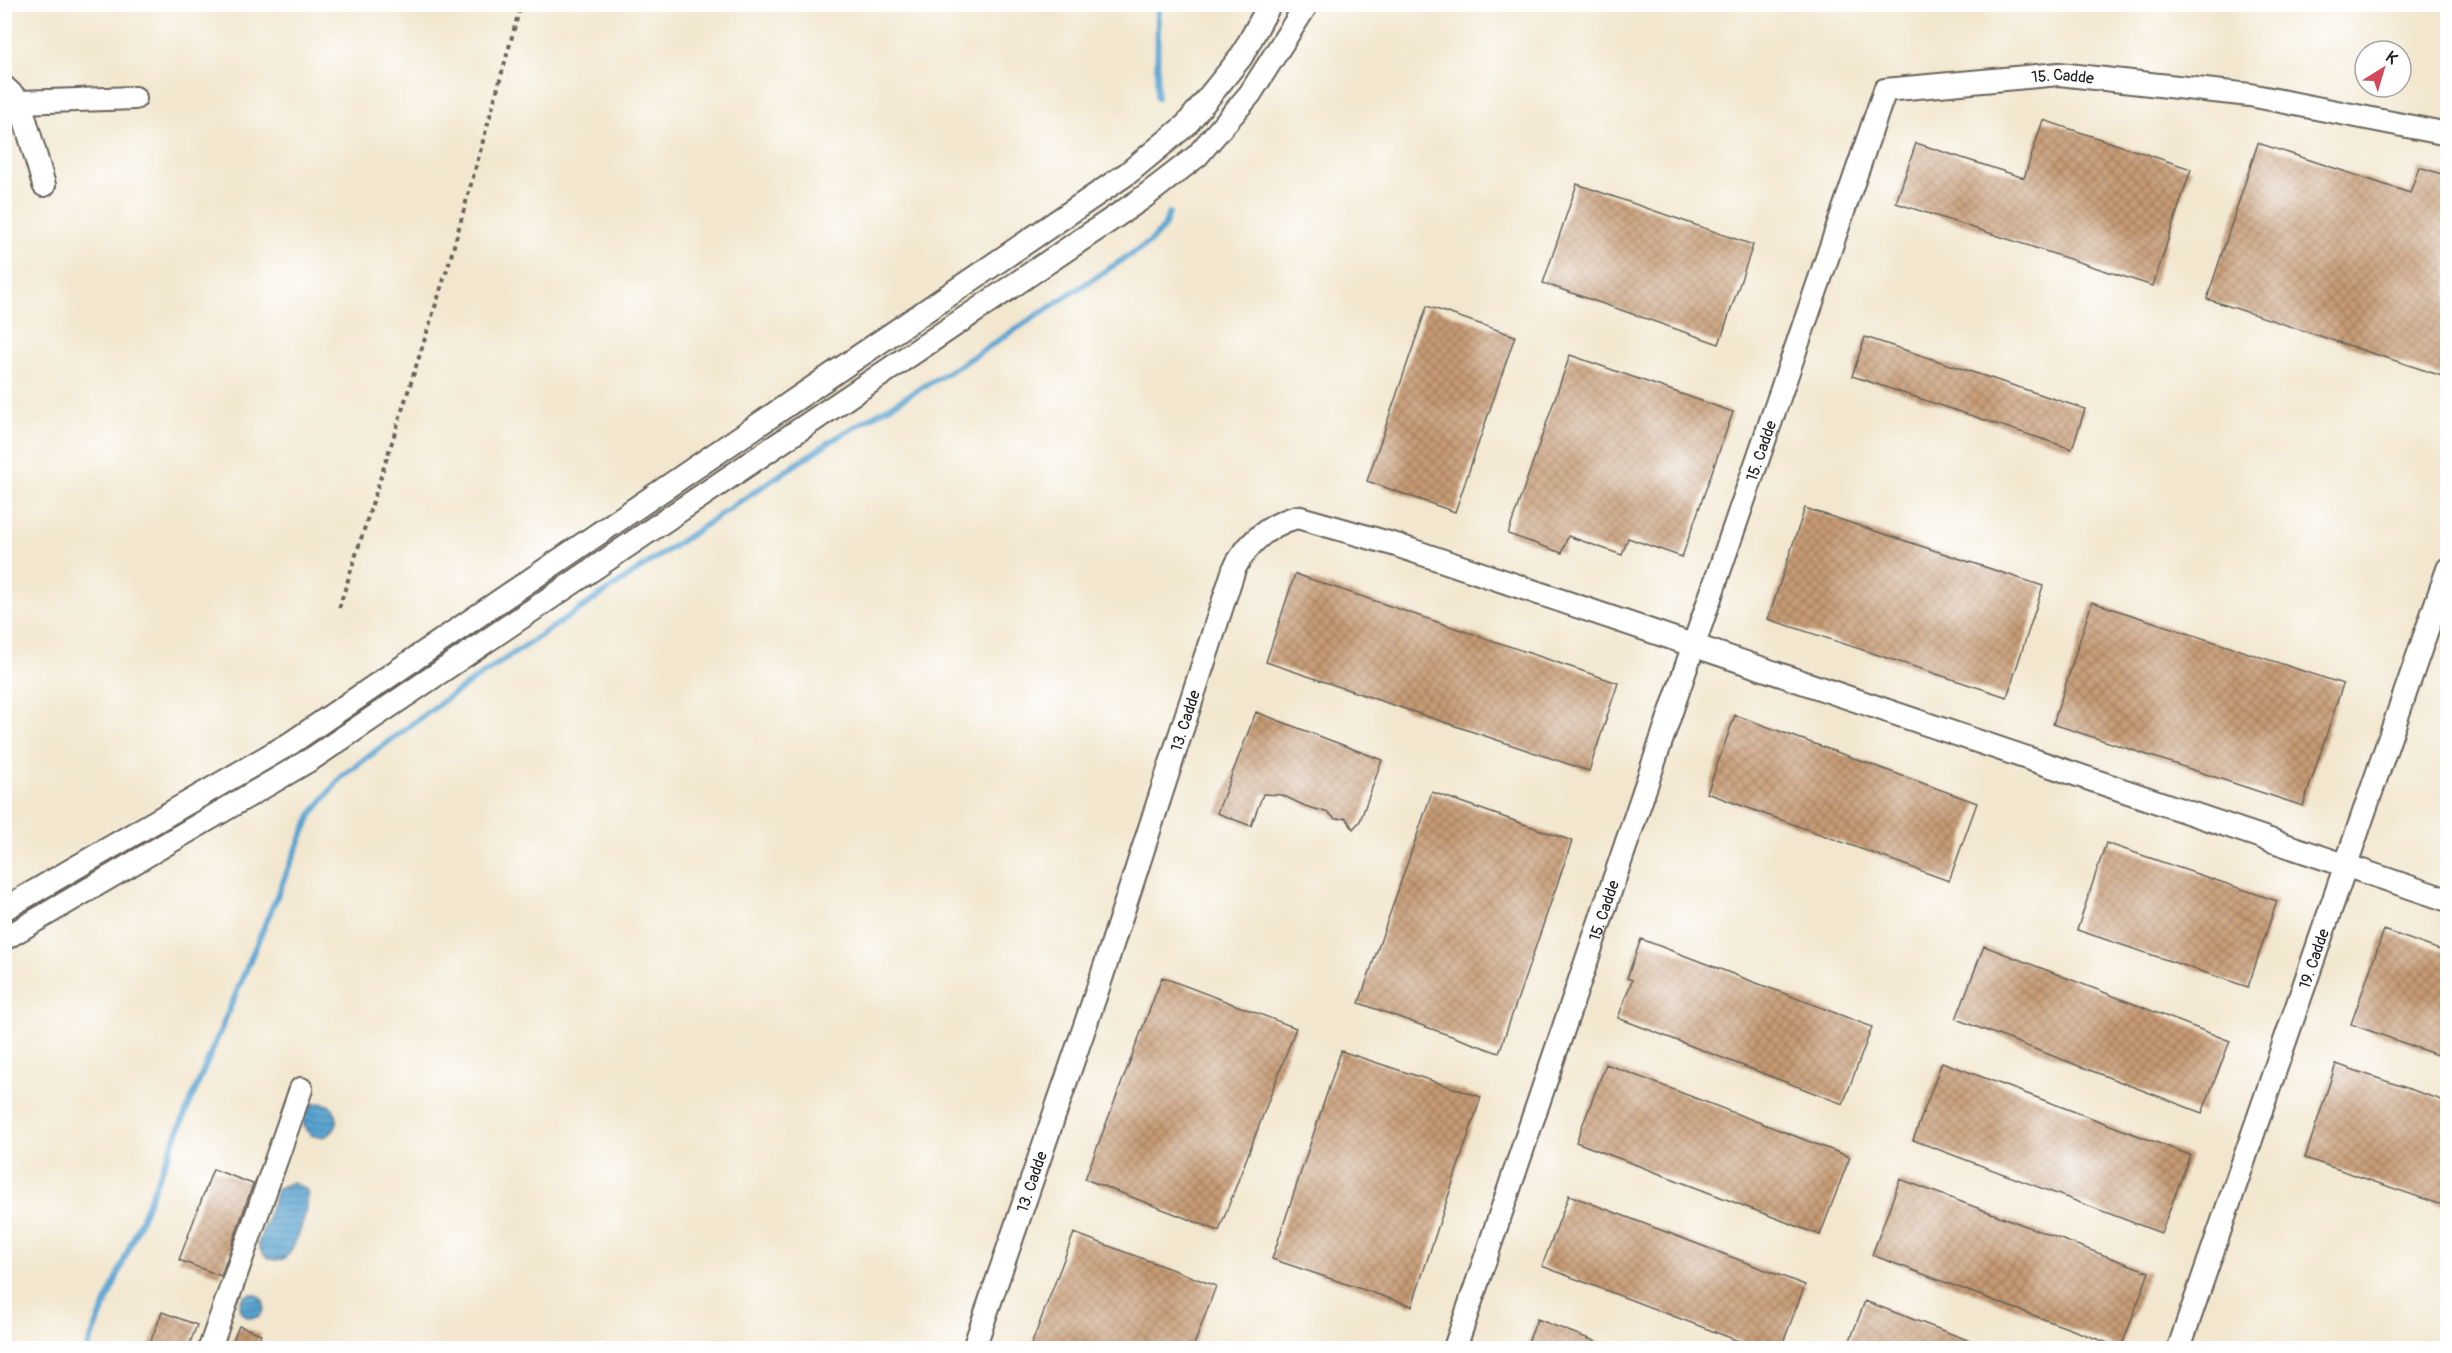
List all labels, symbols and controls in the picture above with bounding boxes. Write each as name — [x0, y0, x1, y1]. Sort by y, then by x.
north arrow — [2353, 39, 2413, 99]
text: K — [2382, 47, 2402, 69]
street label: 15. Cadde — [2031, 65, 2095, 89]
street label: 15. Cadde — [1742, 418, 1781, 484]
street label: 13. Cadde — [1166, 688, 1205, 754]
street label: 15. Cadde — [1585, 878, 1624, 944]
street label: 19. Cadde — [2295, 926, 2334, 992]
street label: 13. Cadde — [1013, 1149, 1052, 1215]

